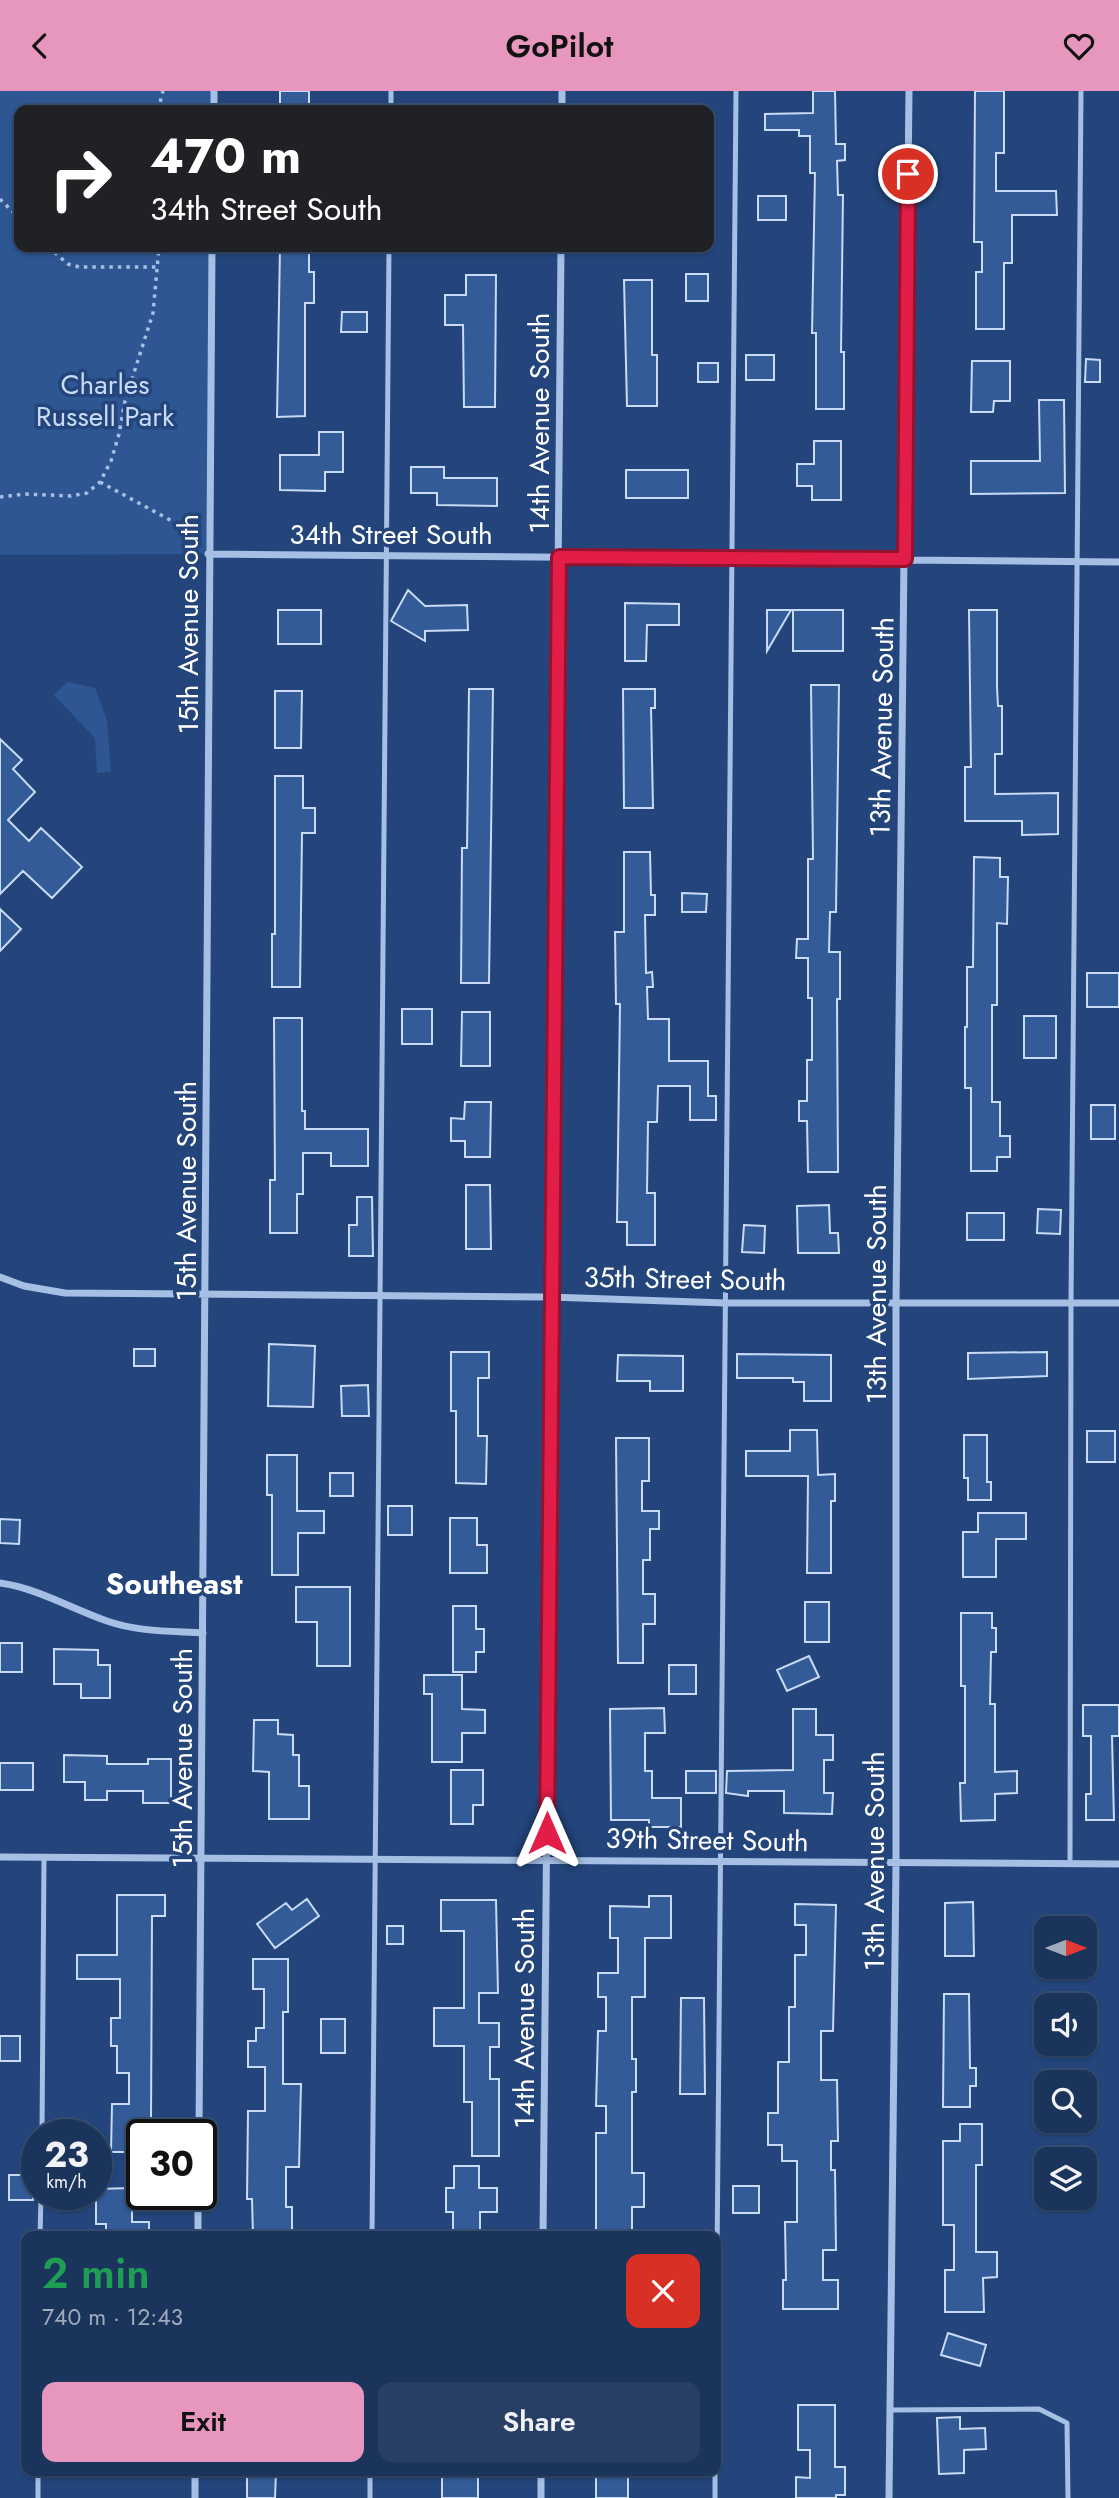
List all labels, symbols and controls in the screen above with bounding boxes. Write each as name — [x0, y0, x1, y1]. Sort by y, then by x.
text: GoPilot — [505, 23, 614, 69]
icon: back — [21, 27, 59, 65]
icon: heart — [1060, 27, 1098, 65]
text: 470 m — [150, 121, 301, 191]
icon: right — [35, 133, 126, 224]
pin — [878, 144, 938, 204]
icon: arrive — [889, 155, 927, 193]
text: 34th Street South — [150, 186, 382, 232]
street label: 14th Avenue South — [519, 312, 560, 534]
park label: Charles Russell Park — [36, 364, 175, 437]
street label: 15th Avenue South — [168, 514, 209, 734]
street label: 34th Street South — [289, 514, 493, 555]
street label: 13th Avenue South — [860, 617, 904, 837]
street label: 15th Avenue South — [166, 1081, 207, 1301]
street label: 13th Avenue South — [856, 1184, 897, 1404]
street label: 35th Street South — [583, 1257, 787, 1301]
district label: Southeast — [106, 1562, 243, 1605]
street label: 15th Avenue South — [162, 1648, 203, 1868]
street label: 13th Avenue South — [854, 1751, 895, 1971]
position arrow — [510, 1796, 584, 1870]
street label: 39th Street South — [605, 1818, 809, 1862]
street label: 14th Avenue South — [504, 1907, 545, 2129]
north arrow — [1034, 1916, 1097, 1979]
map controls — [1034, 1916, 1097, 2210]
button: sound — [1034, 1993, 1097, 2056]
button: search — [1034, 2070, 1097, 2133]
speed limit sign: 30 — [126, 2119, 217, 2210]
text: 23 — [44, 2130, 89, 2180]
button: layers — [1034, 2147, 1097, 2210]
text: km/h — [46, 2169, 87, 2195]
text: 2 min — [42, 2243, 150, 2304]
button: close — [626, 2254, 700, 2328]
text: 740 m · 12:43 — [42, 2300, 183, 2334]
button: Exit — [42, 2382, 364, 2462]
button: Share — [378, 2382, 700, 2462]

